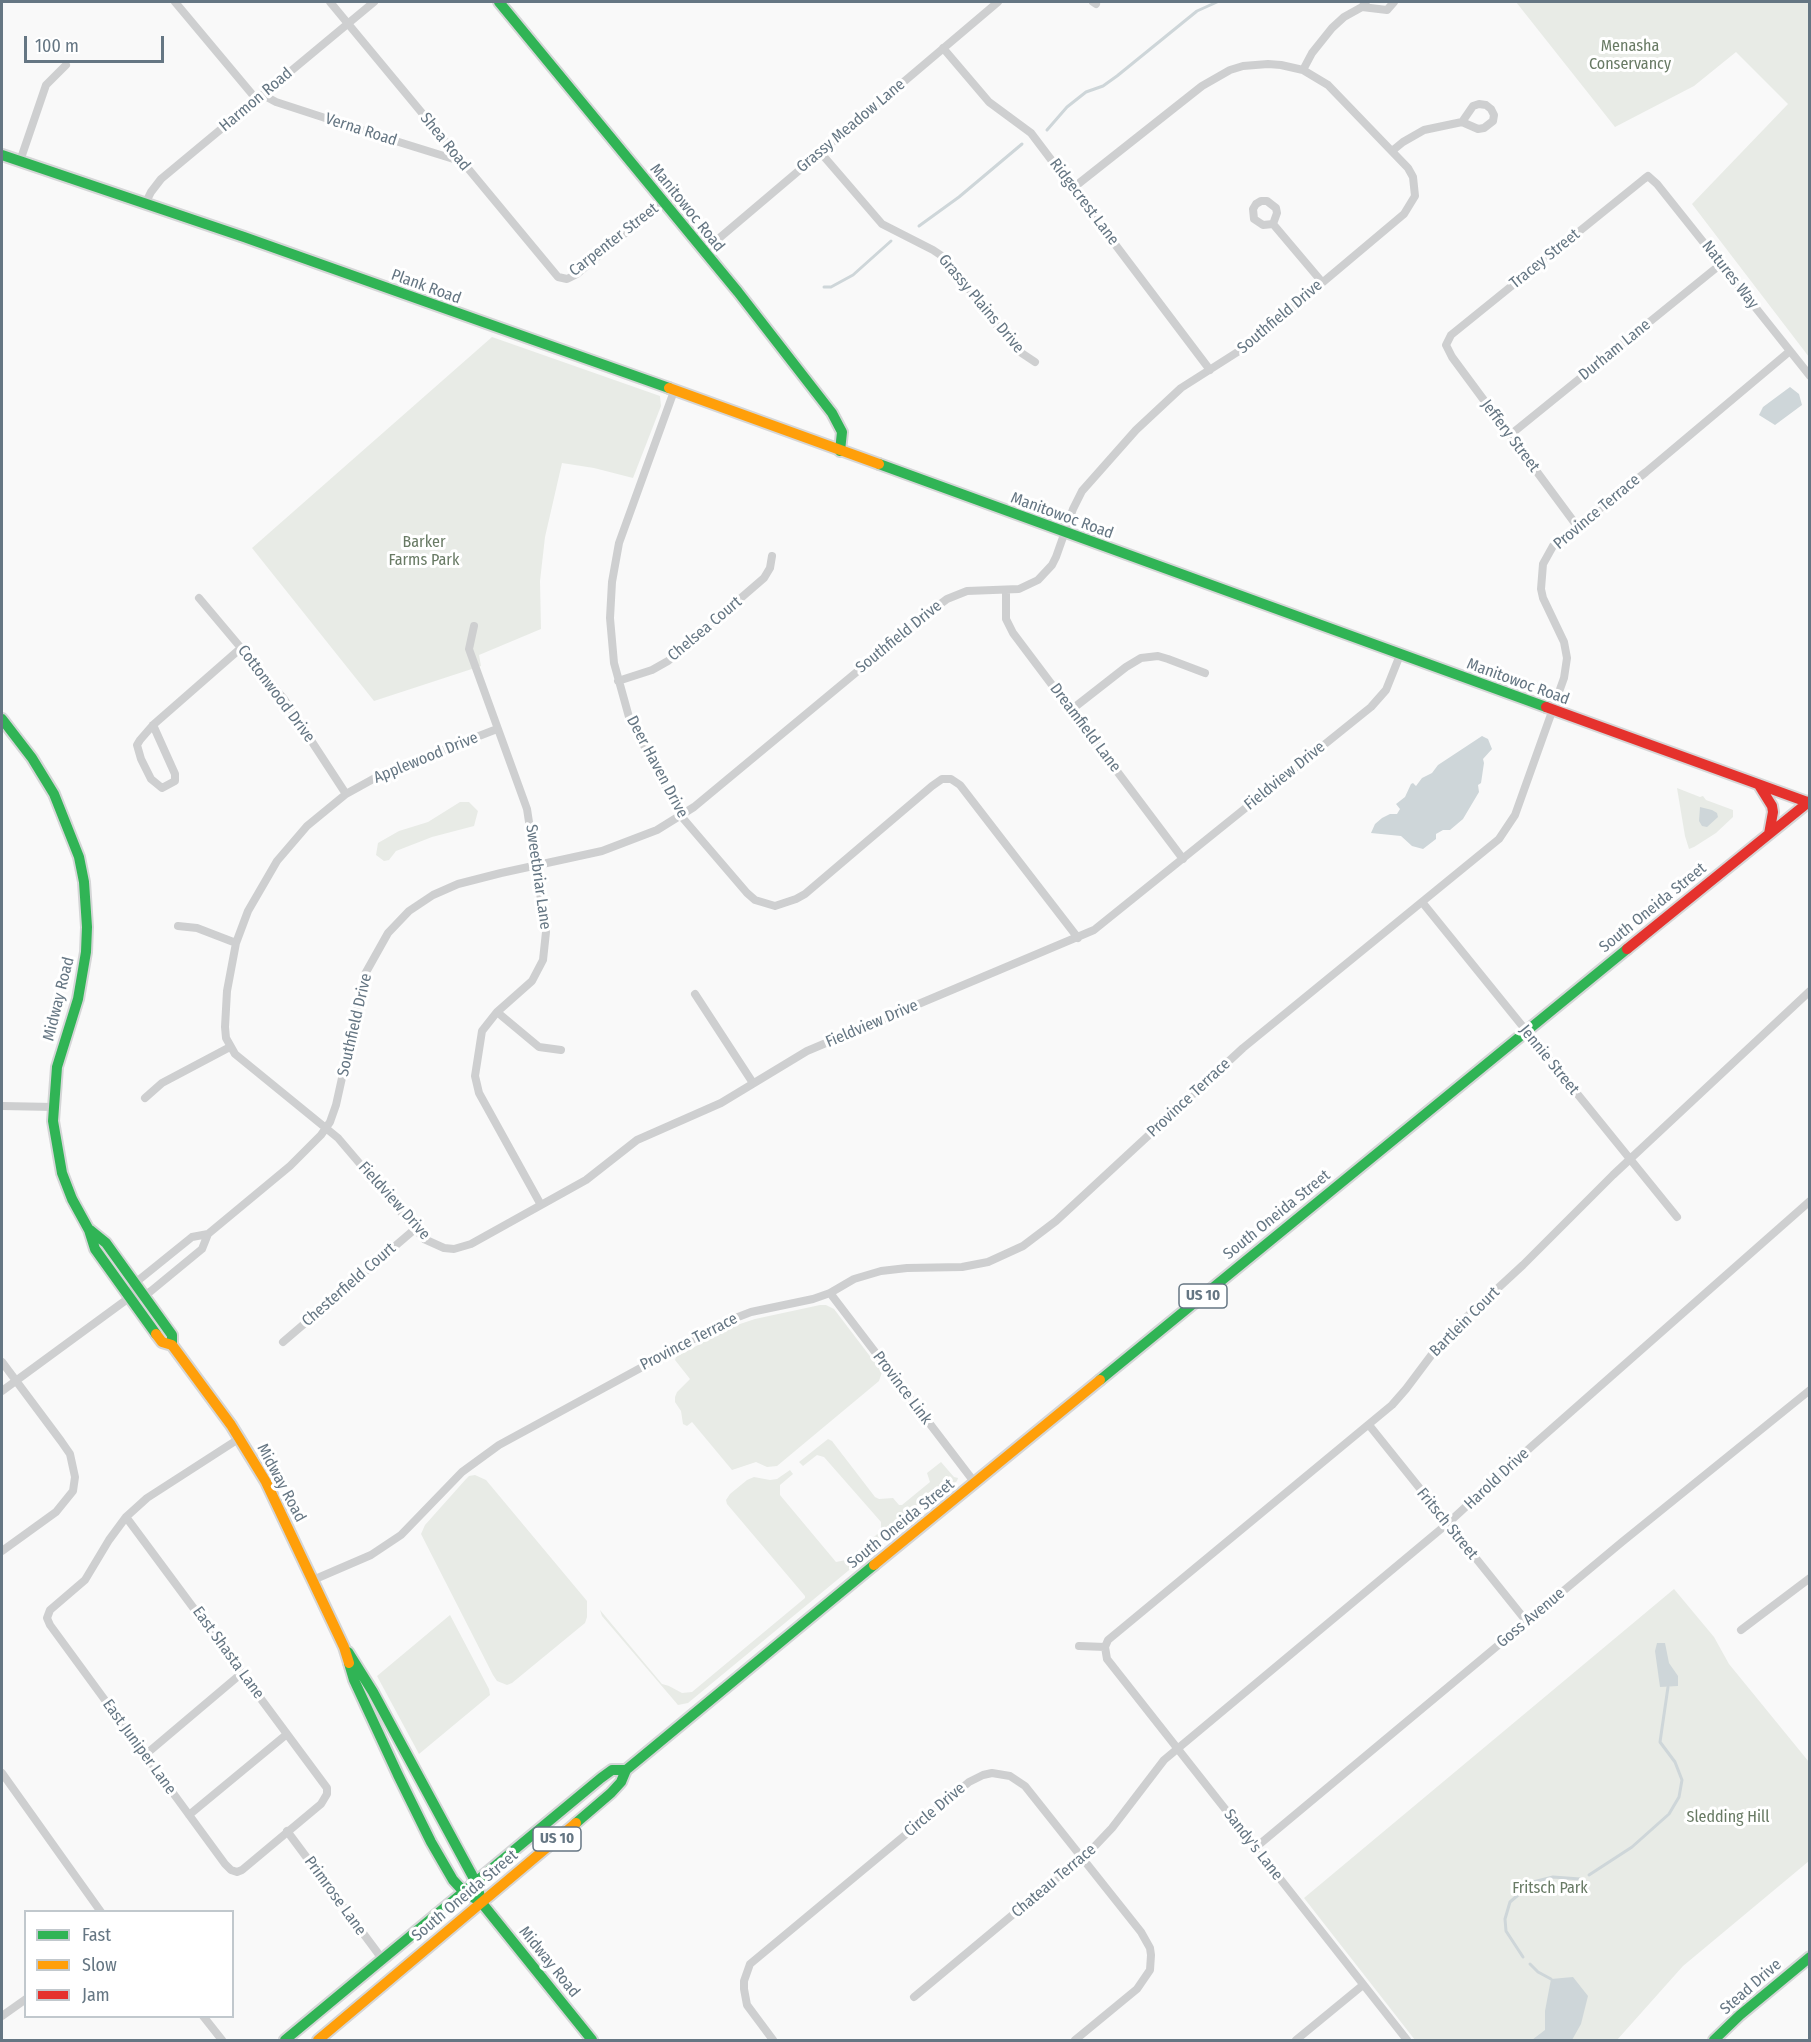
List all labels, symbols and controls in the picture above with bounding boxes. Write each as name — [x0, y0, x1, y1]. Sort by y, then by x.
scale bar — [27, 24, 166, 62]
text: 100 m — [35, 35, 79, 57]
park label: Menasha Conservancy — [1589, 37, 1671, 75]
street label: Harmon Road — [216, 64, 296, 136]
street label: Grassy Meadow Lane — [793, 75, 909, 177]
street label: Verna Road — [323, 109, 399, 151]
street label: Shea Road — [416, 109, 474, 175]
street label: Ridgecrest Lane — [1045, 155, 1123, 249]
street label: Manitowoc Road — [646, 160, 728, 256]
street label: Carpenter Street — [566, 199, 662, 281]
street label: Tracey Street — [1506, 225, 1584, 293]
street label: Natures Way — [1697, 237, 1763, 313]
street label: Grassy Plains Drive — [934, 251, 1028, 357]
street label: Plank Road — [388, 265, 464, 309]
street label: Southfield Drive — [1234, 276, 1326, 358]
street label: Durham Lane — [1575, 315, 1655, 385]
street label: Jeffery Street — [1477, 396, 1543, 476]
street label: Province Terrace — [1550, 470, 1644, 554]
street label: Manitowoc Road — [1008, 489, 1116, 543]
park label: Barker Farms Park — [389, 533, 459, 571]
street label: Chelsea Court — [664, 593, 746, 665]
street label: Southfield Drive — [852, 596, 946, 678]
street label: Cottonwood Drive — [233, 642, 319, 746]
street label: Manitowoc Road — [1464, 655, 1572, 709]
street label: Dreamfield Lane — [1045, 680, 1125, 776]
street label: Deer Haven Drive — [622, 713, 692, 821]
street label: Applewood Drive — [371, 728, 481, 788]
street label: Fieldview Drive — [1241, 738, 1329, 814]
street label: Sweetbriar Lane — [521, 823, 555, 931]
street label: South Oneida Street — [1596, 859, 1710, 957]
street label: Midway Road — [39, 955, 79, 1043]
street label: Southfield Drive — [334, 972, 376, 1078]
street label: Fieldview Drive — [823, 996, 921, 1052]
street label: Jennie Street — [1515, 1021, 1583, 1099]
street label: Province Terrace — [1143, 1055, 1235, 1141]
street label: Fieldview Drive — [354, 1158, 434, 1244]
street label: South Oneida Street — [1220, 1166, 1334, 1264]
street label: Chesterfield Court — [298, 1239, 400, 1331]
street label: Bartlein Court — [1426, 1283, 1504, 1361]
road number: US 10 — [1179, 1284, 1227, 1308]
street label: Province Terrace — [637, 1309, 741, 1375]
street label: Province Link — [868, 1348, 936, 1428]
street label: Midway Road — [252, 1441, 310, 1525]
street label: Harold Drive — [1461, 1444, 1533, 1514]
street label: South Oneida Street — [844, 1475, 958, 1573]
street label: Fritsch Street — [1412, 1484, 1482, 1564]
street label: Goss Avenue — [1493, 1584, 1569, 1652]
street label: East Shasta Lane — [188, 1603, 268, 1703]
street label: East Juniper Lane — [98, 1696, 180, 1798]
street label: Circle Drive — [901, 1779, 969, 1841]
street label: Sandy's Lane — [1219, 1806, 1287, 1884]
park label: Sledding Hill — [1686, 1808, 1770, 1828]
road number: US 10 — [533, 1827, 581, 1851]
street label: Chateau Terrace — [1008, 1840, 1100, 1922]
street label: South Oneida Street — [408, 1846, 522, 1946]
street label: Primrose Lane — [300, 1853, 370, 1939]
park label: Fritsch Park — [1512, 1879, 1588, 1899]
legend — [24, 1910, 234, 2018]
street label: Midway Road — [515, 1923, 583, 2001]
text: Fast — [82, 1924, 111, 1946]
text: Slow — [82, 1954, 117, 1976]
street label: Stead Drive — [1716, 1955, 1786, 2019]
text: Jam — [82, 1984, 110, 2006]

